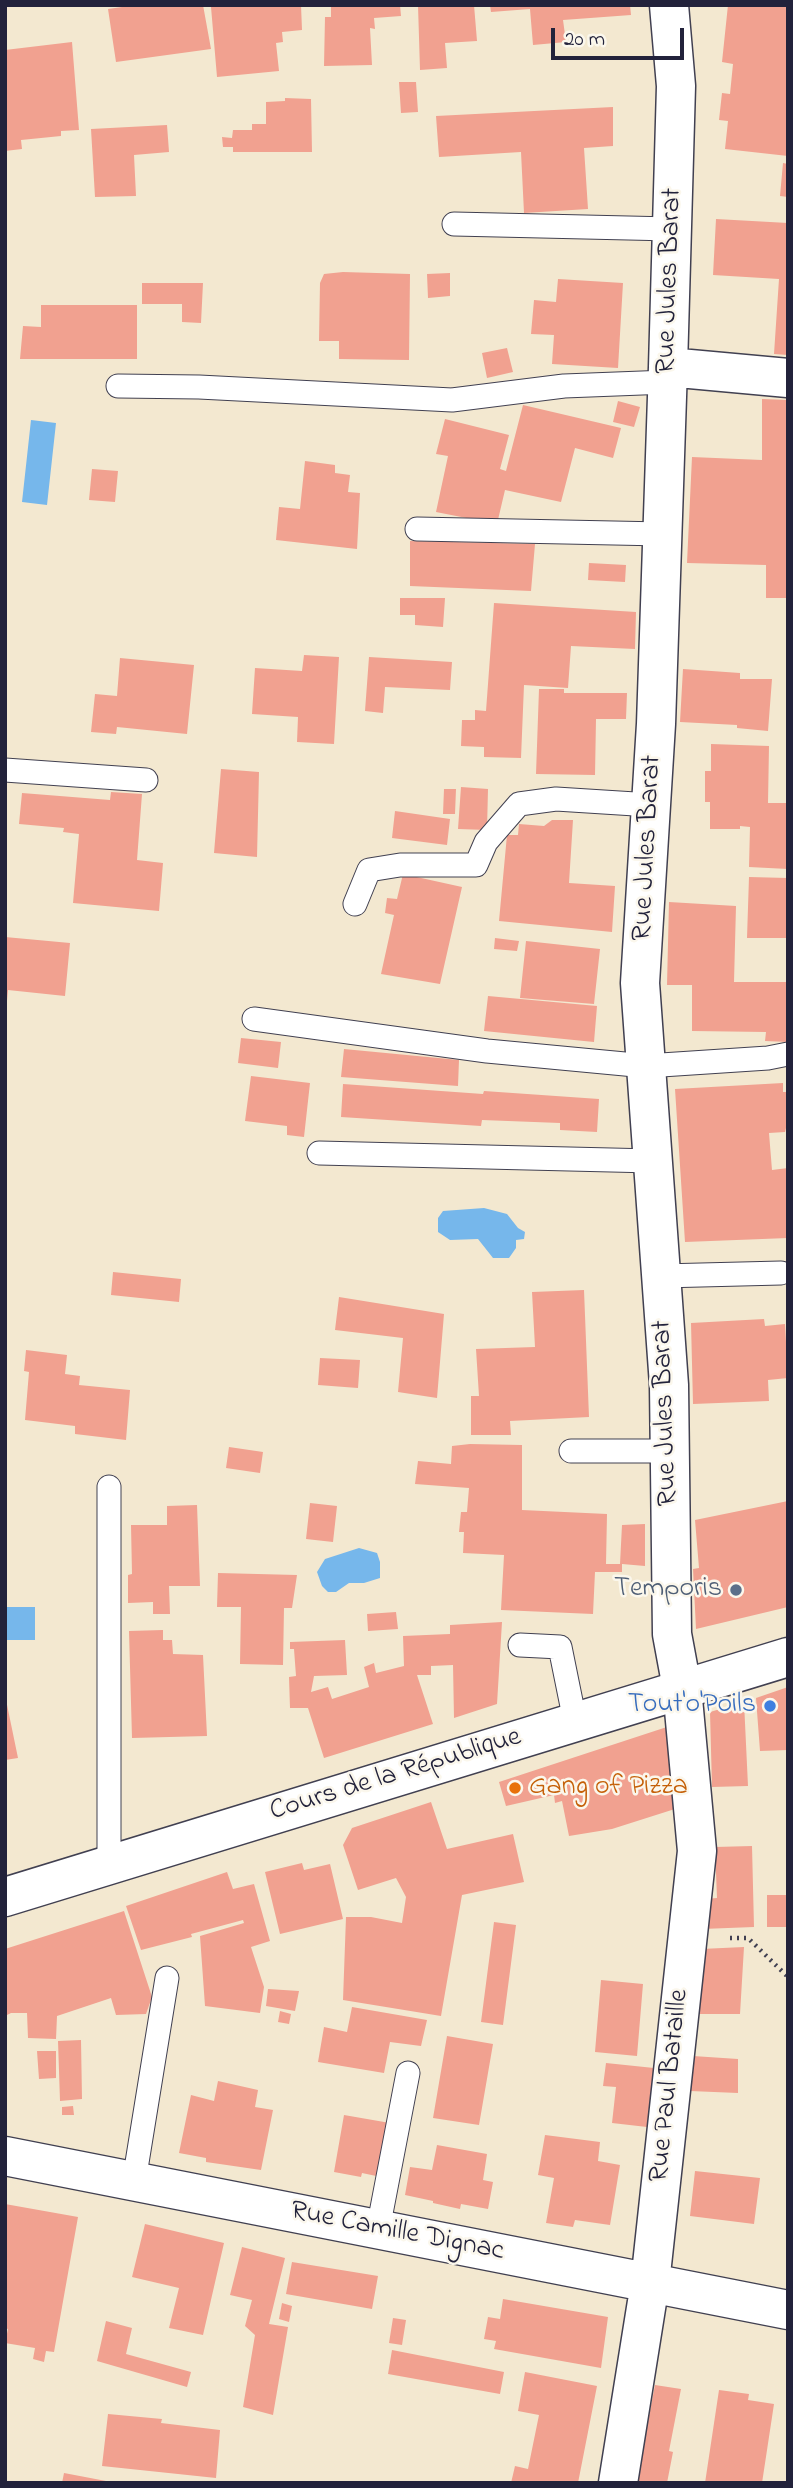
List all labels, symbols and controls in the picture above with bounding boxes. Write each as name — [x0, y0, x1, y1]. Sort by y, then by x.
scale bar — [555, 14, 688, 58]
text: 20 m — [564, 25, 605, 55]
street label: Rue Jules Barat — [651, 187, 691, 375]
street label: Rue Jules Barat — [627, 754, 671, 942]
street label: Rue Jules Barat — [647, 1319, 687, 1507]
place label: Temporis — [614, 1573, 722, 1607]
marker: Temporis — [728, 1582, 744, 1598]
place label: Tout'o'Poils — [628, 1689, 756, 1723]
marker: Tout'o'Poils — [762, 1698, 778, 1714]
street label: Cours de la République — [266, 1722, 526, 1830]
place label: Gang of Pizza — [529, 1771, 688, 1805]
marker: Gang of Pizza — [507, 1780, 523, 1796]
street label: Rue Paul Bataille — [644, 1988, 698, 2184]
street label: Rue Camille Dignac — [287, 2196, 507, 2270]

